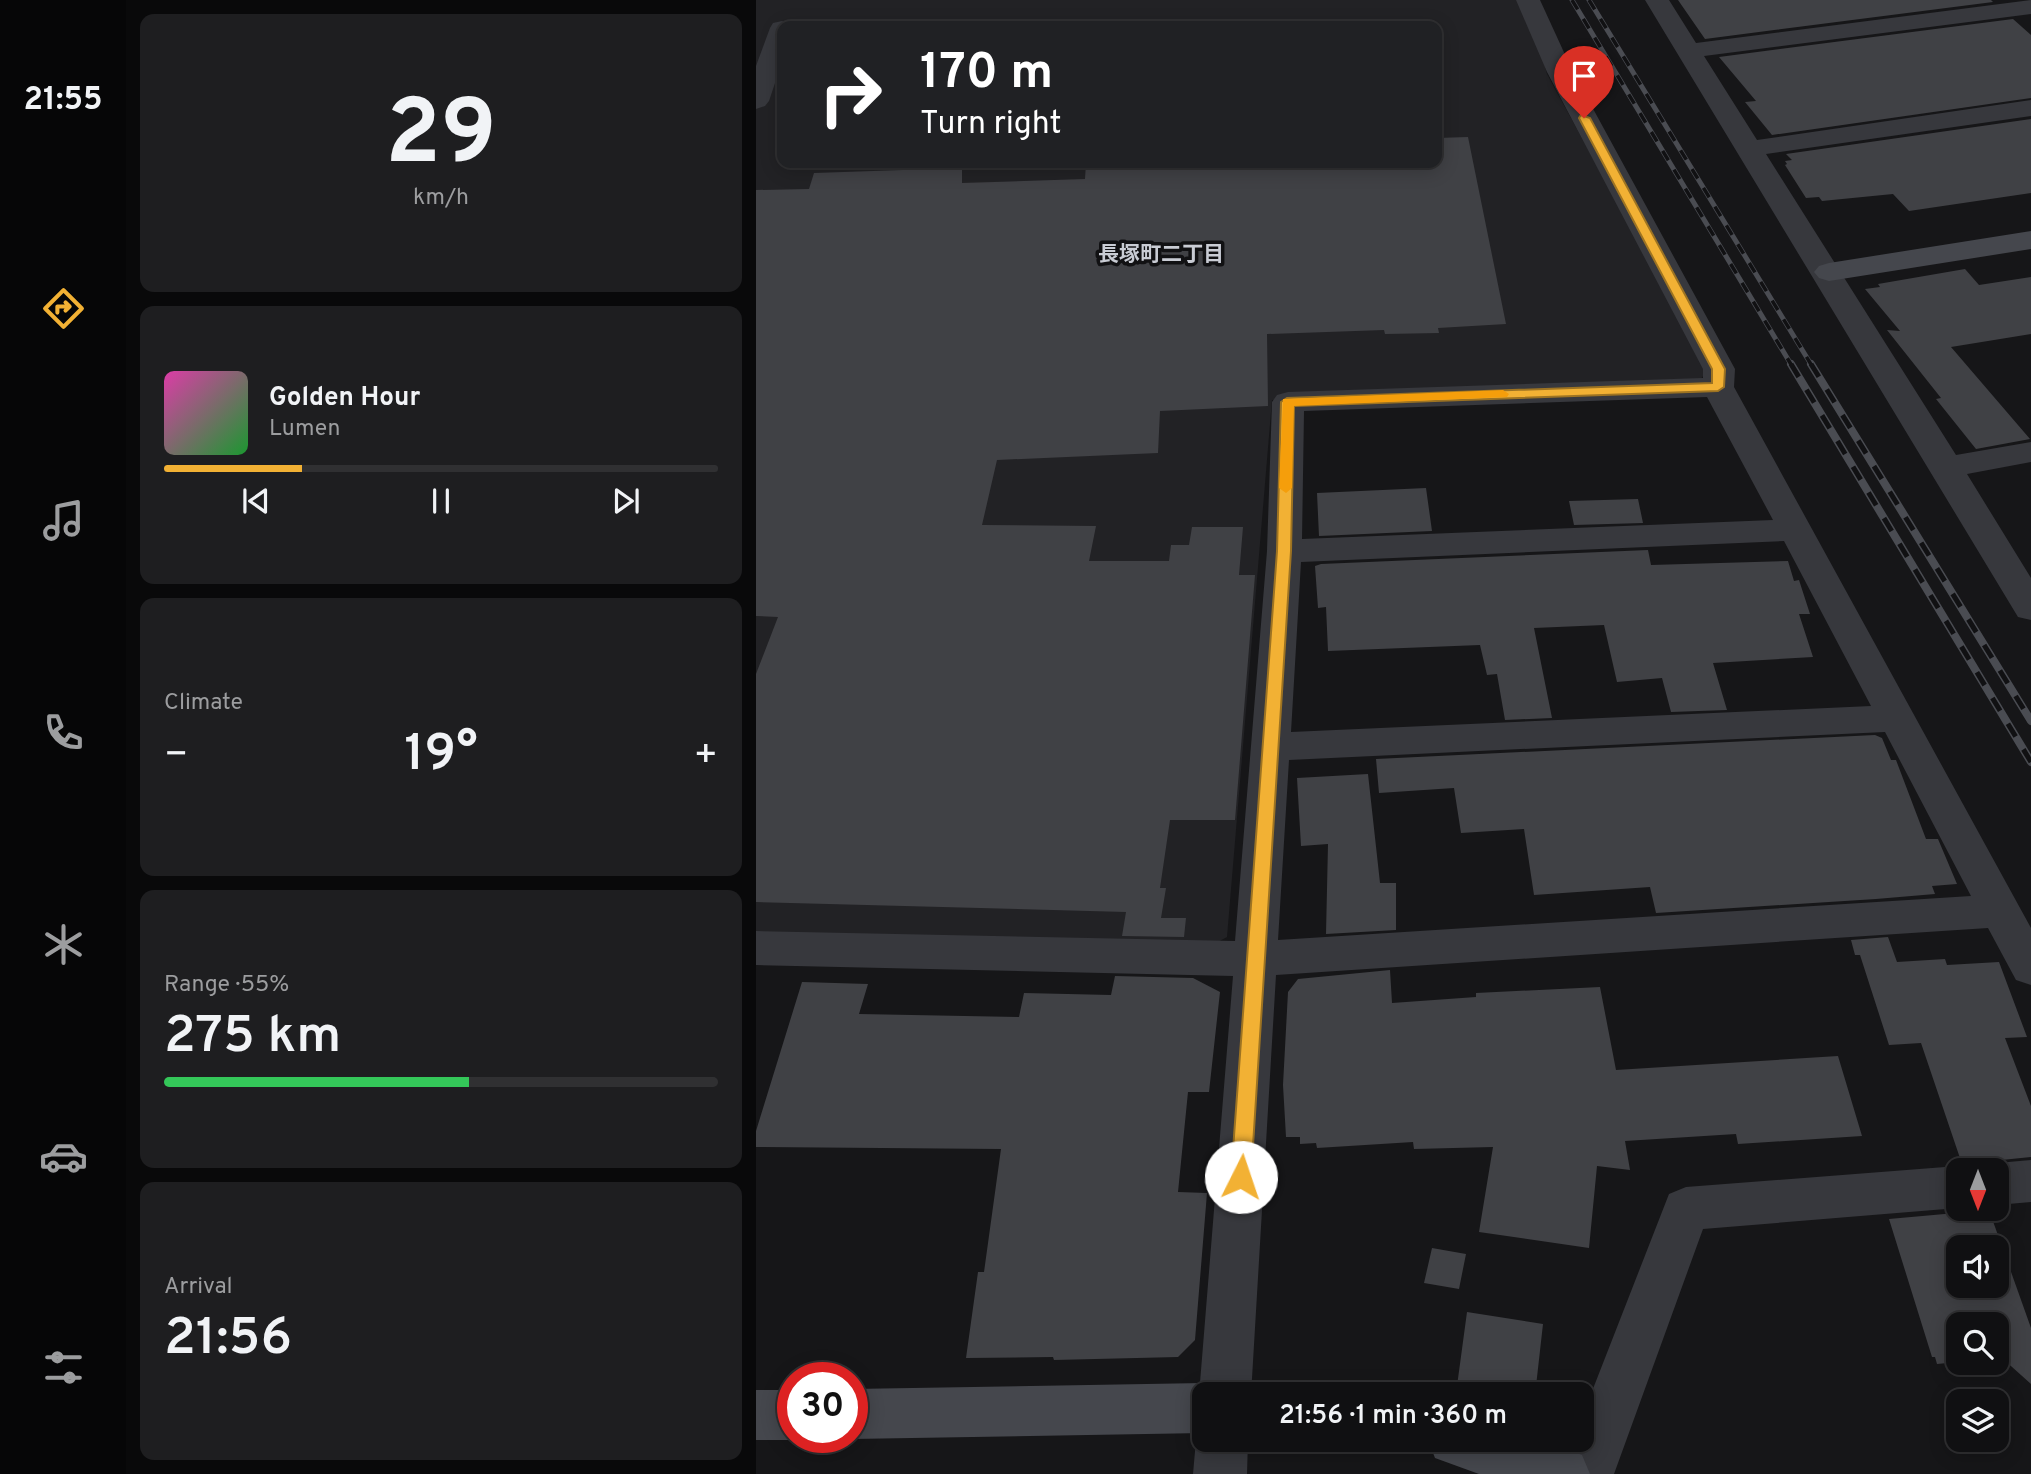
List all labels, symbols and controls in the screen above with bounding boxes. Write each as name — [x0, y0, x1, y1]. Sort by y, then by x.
text: 170 m — [920, 44, 1053, 106]
pin — [1554, 46, 1614, 118]
icon: right — [805, 49, 896, 140]
icon: arrive — [1565, 57, 1603, 95]
text: 21:55 — [23, 81, 103, 121]
text: 29 — [385, 81, 497, 196]
text: Turn right — [920, 105, 1062, 145]
text: km/h — [413, 184, 469, 213]
district label: 長塚町二丁目 — [1098, 242, 1224, 269]
icon: directions — [39, 284, 88, 333]
text: Golden Hour — [269, 382, 420, 415]
text: Lumen — [269, 415, 340, 444]
icon: previous — [237, 482, 275, 520]
icon: pause — [422, 482, 460, 520]
icon: next — [607, 482, 645, 520]
icon: music — [39, 496, 88, 545]
text: Climate — [164, 689, 243, 718]
icon: phone — [39, 708, 88, 757]
text: 19° — [404, 723, 478, 789]
text: − — [164, 732, 189, 781]
text: + — [693, 732, 718, 781]
icon: climate — [39, 920, 88, 969]
text: Range · 55% — [164, 971, 289, 1000]
text: 275 km — [164, 1005, 341, 1071]
icon: car — [39, 1132, 88, 1181]
position arrow — [1204, 1140, 1278, 1214]
north arrow — [1946, 1158, 2009, 1222]
map controls — [1946, 1158, 2009, 1452]
button: sound — [1946, 1235, 2009, 1298]
text: Arrival — [164, 1273, 233, 1302]
text: 21:56 — [164, 1307, 292, 1373]
button: search — [1946, 1312, 2009, 1375]
icon: filters — [39, 1343, 88, 1392]
speed limit sign: 30 — [777, 1362, 868, 1453]
button: layers — [1946, 1389, 2009, 1452]
text: 21:56 · 1 min · 360 m — [1279, 1400, 1507, 1433]

